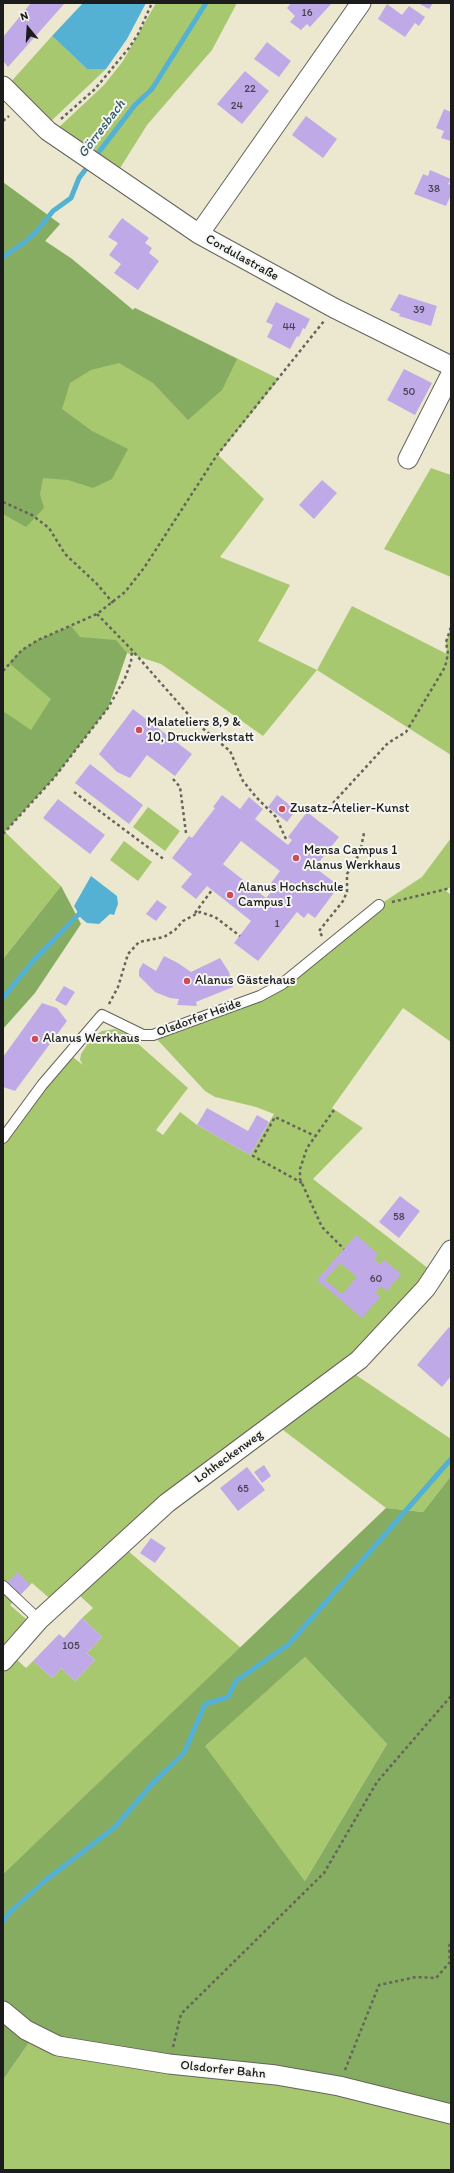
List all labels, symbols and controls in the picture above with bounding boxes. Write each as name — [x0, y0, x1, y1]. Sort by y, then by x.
house number: 16 — [302, 6, 312, 20]
north arrow — [8, 8, 48, 48]
text: N — [19, 9, 30, 23]
house number: 22 — [244, 82, 256, 96]
water label: Görresbach — [75, 97, 129, 161]
house number: 24 — [231, 99, 243, 113]
house number: 38 — [428, 182, 440, 196]
street label: Cordulastraße — [203, 231, 281, 285]
house number: 39 — [413, 303, 425, 317]
house number: 44 — [282, 320, 296, 334]
house number: 50 — [403, 385, 415, 399]
place label: Malateliers 8,9 & 10, Druckwerkstatt — [147, 715, 254, 746]
marker: Malateliers 8,9 & 10, Druckwerkstatt — [134, 725, 144, 735]
place label: Zusatz-Atelier-Kunst — [290, 801, 409, 817]
marker: Zusatz-Atelier-Kunst — [277, 804, 287, 814]
place label: Mensa Campus 1 Alanus Werkhaus — [304, 843, 401, 874]
marker: Mensa Campus 1 Alanus Werkhaus — [291, 853, 301, 863]
place label: Alanus Hochschule Campus I — [238, 880, 344, 911]
marker: Alanus Hochschule Campus I — [225, 890, 235, 900]
house number: 1 — [274, 917, 280, 931]
place label: Alanus Gästehaus — [195, 973, 295, 989]
marker: Alanus Gästehaus — [182, 976, 192, 986]
street label: Olsdorfer Heide — [155, 995, 243, 1041]
place label: Alanus Werkhaus — [43, 1031, 140, 1047]
marker: Alanus Werkhaus — [30, 1034, 40, 1044]
house number: 58 — [393, 1210, 405, 1224]
house number: 60 — [370, 1272, 382, 1286]
street label: Lohheckenweg — [192, 1427, 266, 1487]
house number: 65 — [237, 1482, 249, 1496]
house number: 105 — [62, 1639, 80, 1653]
street label: Olsdorfer Bahn — [179, 2058, 267, 2082]

